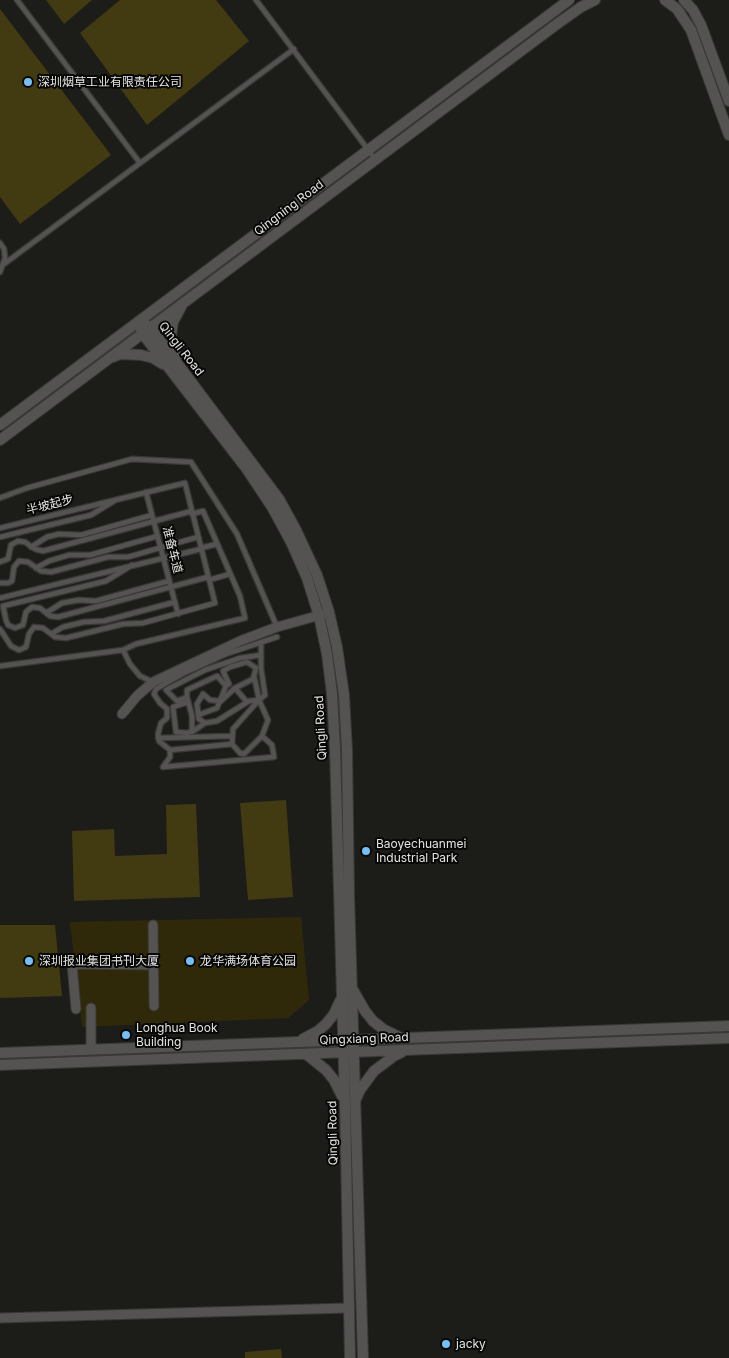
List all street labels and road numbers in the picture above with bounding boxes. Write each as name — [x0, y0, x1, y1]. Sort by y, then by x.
street label: Qingning Road — [251, 177, 327, 239]
street label: Qingli Road — [155, 319, 207, 379]
street label: 半坡起步 — [25, 492, 75, 518]
street label: 准备车道 — [159, 525, 185, 575]
street label: Qingli Road — [312, 695, 330, 761]
street label: Qingxiang Road — [319, 1030, 409, 1048]
street label: Qingli Road — [325, 1101, 341, 1165]

